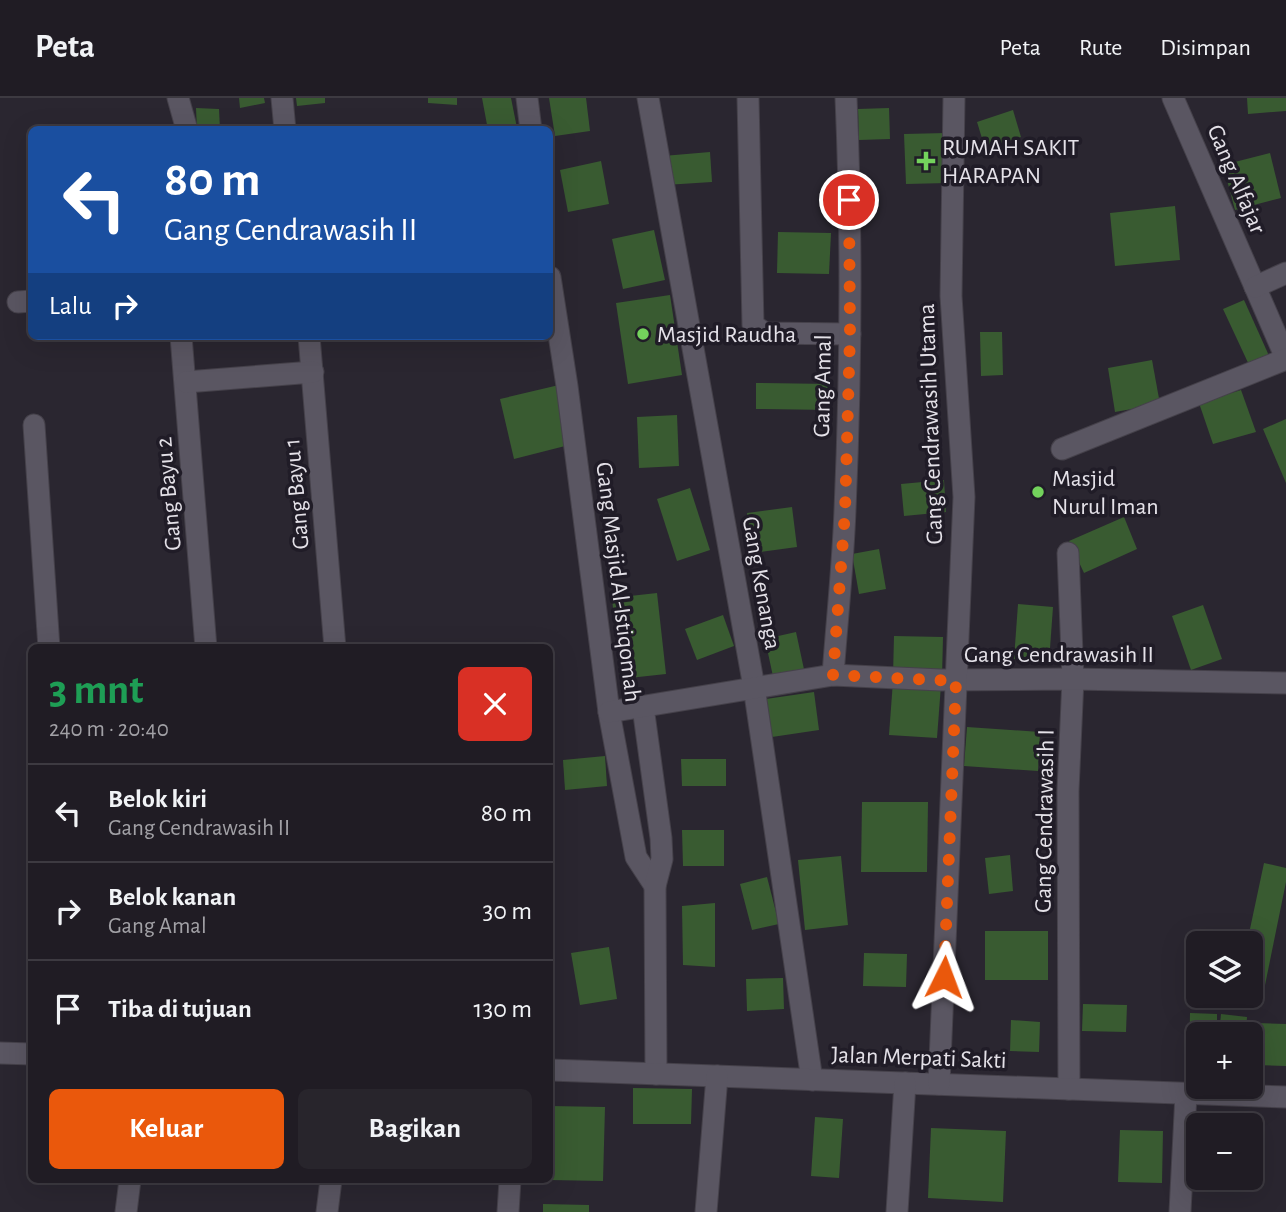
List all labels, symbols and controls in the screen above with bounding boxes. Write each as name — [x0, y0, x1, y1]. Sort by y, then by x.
text: Peta — [35, 31, 95, 64]
text: Peta — [1000, 36, 1041, 60]
text: Rute — [1079, 36, 1122, 60]
text: Disimpan — [1160, 36, 1251, 60]
street label: Gang Alfajar — [1202, 121, 1270, 238]
place label: RUMAH SAKIT HARAPAN — [942, 136, 1079, 188]
marker: RUMAH SAKIT HARAPAN — [916, 151, 936, 171]
icon: left — [49, 154, 140, 245]
text: 80 m — [164, 156, 261, 205]
pin — [819, 170, 879, 230]
icon: arrive — [830, 181, 868, 219]
text: Gang Cendrawasih II — [164, 214, 417, 246]
icon: right — [106, 287, 144, 325]
text: Lalu — [49, 293, 92, 319]
street label: Gang Cendrawasih Utama — [915, 303, 947, 545]
place label: Masjid Raudha — [657, 323, 796, 347]
marker: Masjid Raudha — [635, 326, 651, 342]
street label: Gang Amal — [810, 334, 836, 438]
street label: Gang Bayu 2 — [152, 436, 186, 552]
street label: Gang Bayu 1 — [280, 437, 314, 550]
street label: Gang Masjid Al-Istiqomah — [591, 461, 645, 703]
place label: Masjid Nurul Iman — [1052, 467, 1159, 519]
marker: Masjid Nurul Iman — [1030, 484, 1046, 500]
street label: Gang Kenanga — [737, 515, 785, 652]
street label: Gang Cendrawasih II — [964, 643, 1154, 667]
button: close — [458, 667, 532, 741]
text: 3 mnt — [49, 669, 144, 711]
text: 240 m · 20:40 — [49, 718, 169, 741]
street label: Gang Cendrawasih I — [1031, 729, 1059, 913]
text: Belok kiri — [108, 786, 207, 812]
icon: left — [49, 794, 87, 832]
text: 80 m — [481, 800, 532, 826]
text: Gang Cendrawasih II — [108, 817, 290, 840]
text: Belok kanan — [108, 884, 236, 910]
icon: right — [49, 892, 87, 930]
text: 30 m — [482, 898, 532, 924]
text: Gang Amal — [108, 915, 207, 938]
map controls — [1186, 931, 1263, 1190]
button: layers — [1186, 931, 1263, 1008]
position arrow — [907, 940, 981, 1014]
icon: arrive — [49, 990, 87, 1028]
text: Tiba di tujuan — [108, 996, 252, 1022]
text: 130 m — [474, 996, 532, 1022]
button: + — [1186, 1022, 1263, 1099]
street label: Jalan Merpati Sakti — [831, 1043, 1007, 1073]
button: Keluar — [49, 1089, 284, 1169]
button: Bagikan — [298, 1089, 532, 1169]
button: − — [1186, 1113, 1263, 1190]

